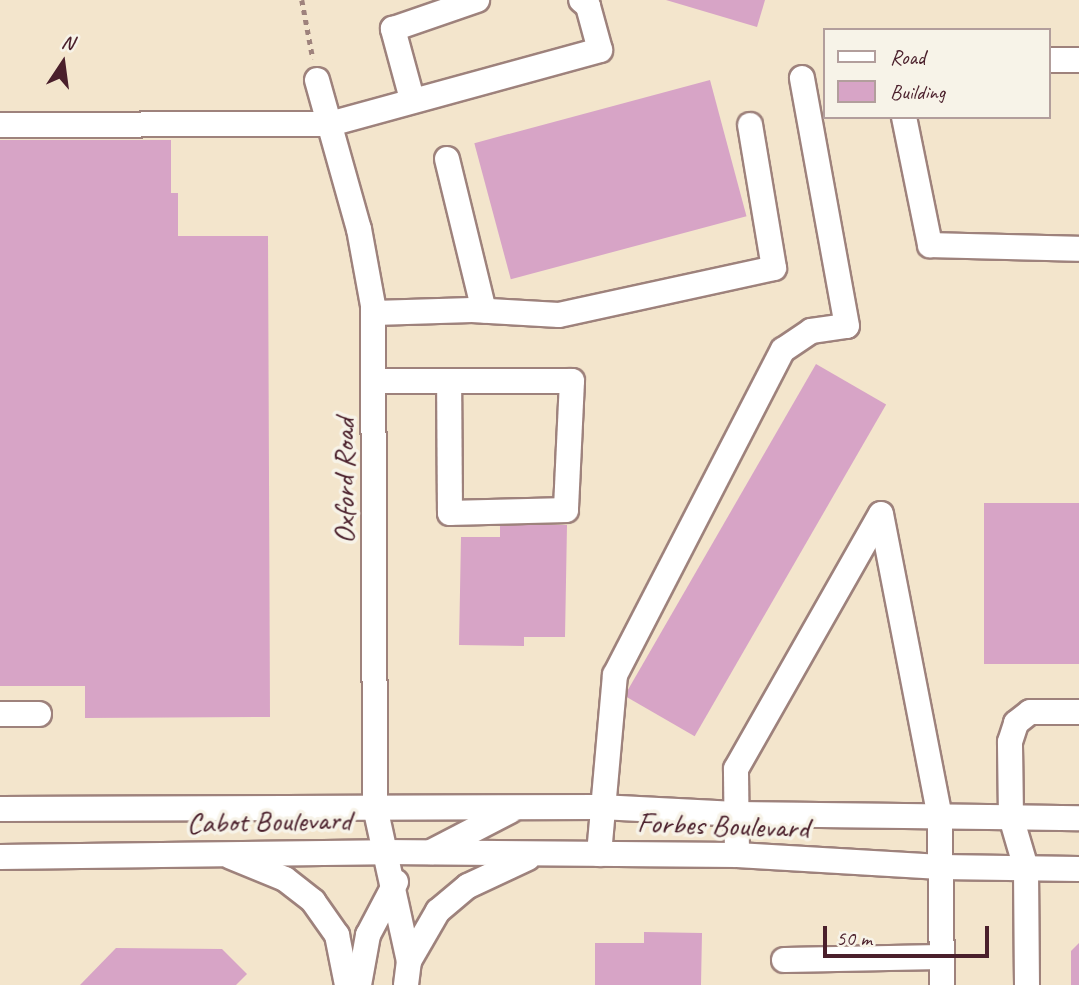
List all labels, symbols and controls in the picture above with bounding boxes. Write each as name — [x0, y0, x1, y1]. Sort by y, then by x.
north arrow — [28, 28, 98, 98]
legend — [824, 28, 1051, 119]
text: N — [59, 30, 76, 56]
text: Road — [890, 44, 925, 70]
text: Building — [890, 79, 945, 105]
street label: Oxford Road — [326, 418, 362, 544]
street label: Cabot Boulevard — [186, 802, 352, 840]
street label: Forbes Boulevard — [636, 804, 810, 846]
scale bar — [827, 912, 993, 956]
text: 50 m — [836, 925, 872, 951]

